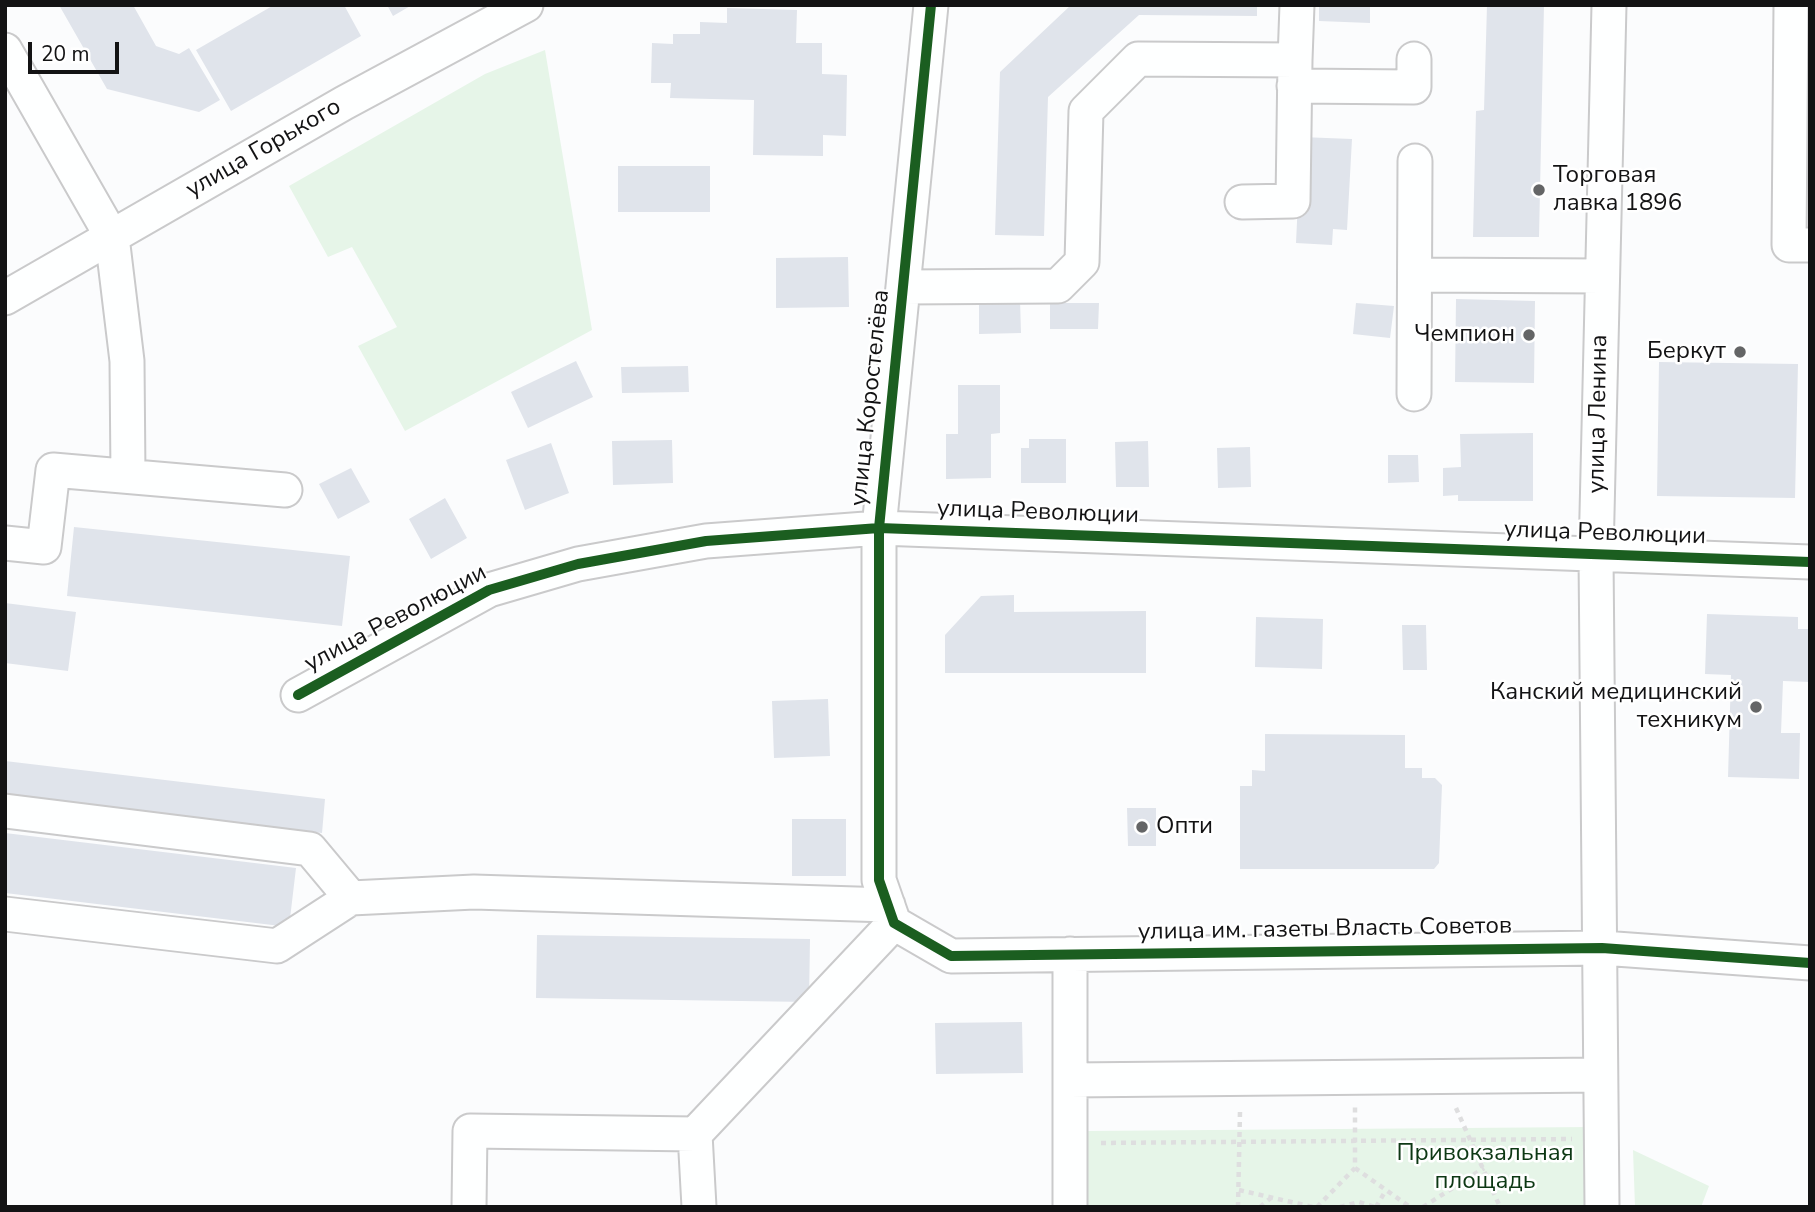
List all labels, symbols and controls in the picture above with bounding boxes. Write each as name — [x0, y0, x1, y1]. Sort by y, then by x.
scale bar — [32, 28, 122, 72]
text: 20 m — [41, 40, 90, 68]
street label: улица Горького — [181, 93, 347, 205]
place label: Торговая лавка 1896 — [1553, 162, 1682, 218]
marker: Торговая лавка 1896 — [1531, 182, 1547, 198]
street label: улица Коростелёва — [845, 288, 897, 508]
place label: Чемпион — [1414, 321, 1515, 349]
marker: Чемпион — [1521, 327, 1537, 343]
street label: улица Ленина — [1583, 334, 1615, 494]
place label: Беркут — [1647, 338, 1726, 366]
marker: Беркут — [1732, 344, 1748, 360]
street label: улица Революции — [937, 495, 1139, 531]
street label: улица Революции — [1504, 516, 1706, 552]
street label: улица Революции — [300, 559, 492, 679]
place label: Канский медицинский техникум — [1490, 679, 1742, 735]
marker: Канский медицинский техникум — [1748, 699, 1764, 715]
place label: Опти — [1156, 813, 1213, 841]
marker: Опти — [1134, 819, 1150, 835]
street label: улица им. газеты Власть Советов — [1138, 912, 1512, 948]
park label: Привокзальная площадь — [1396, 1140, 1574, 1196]

